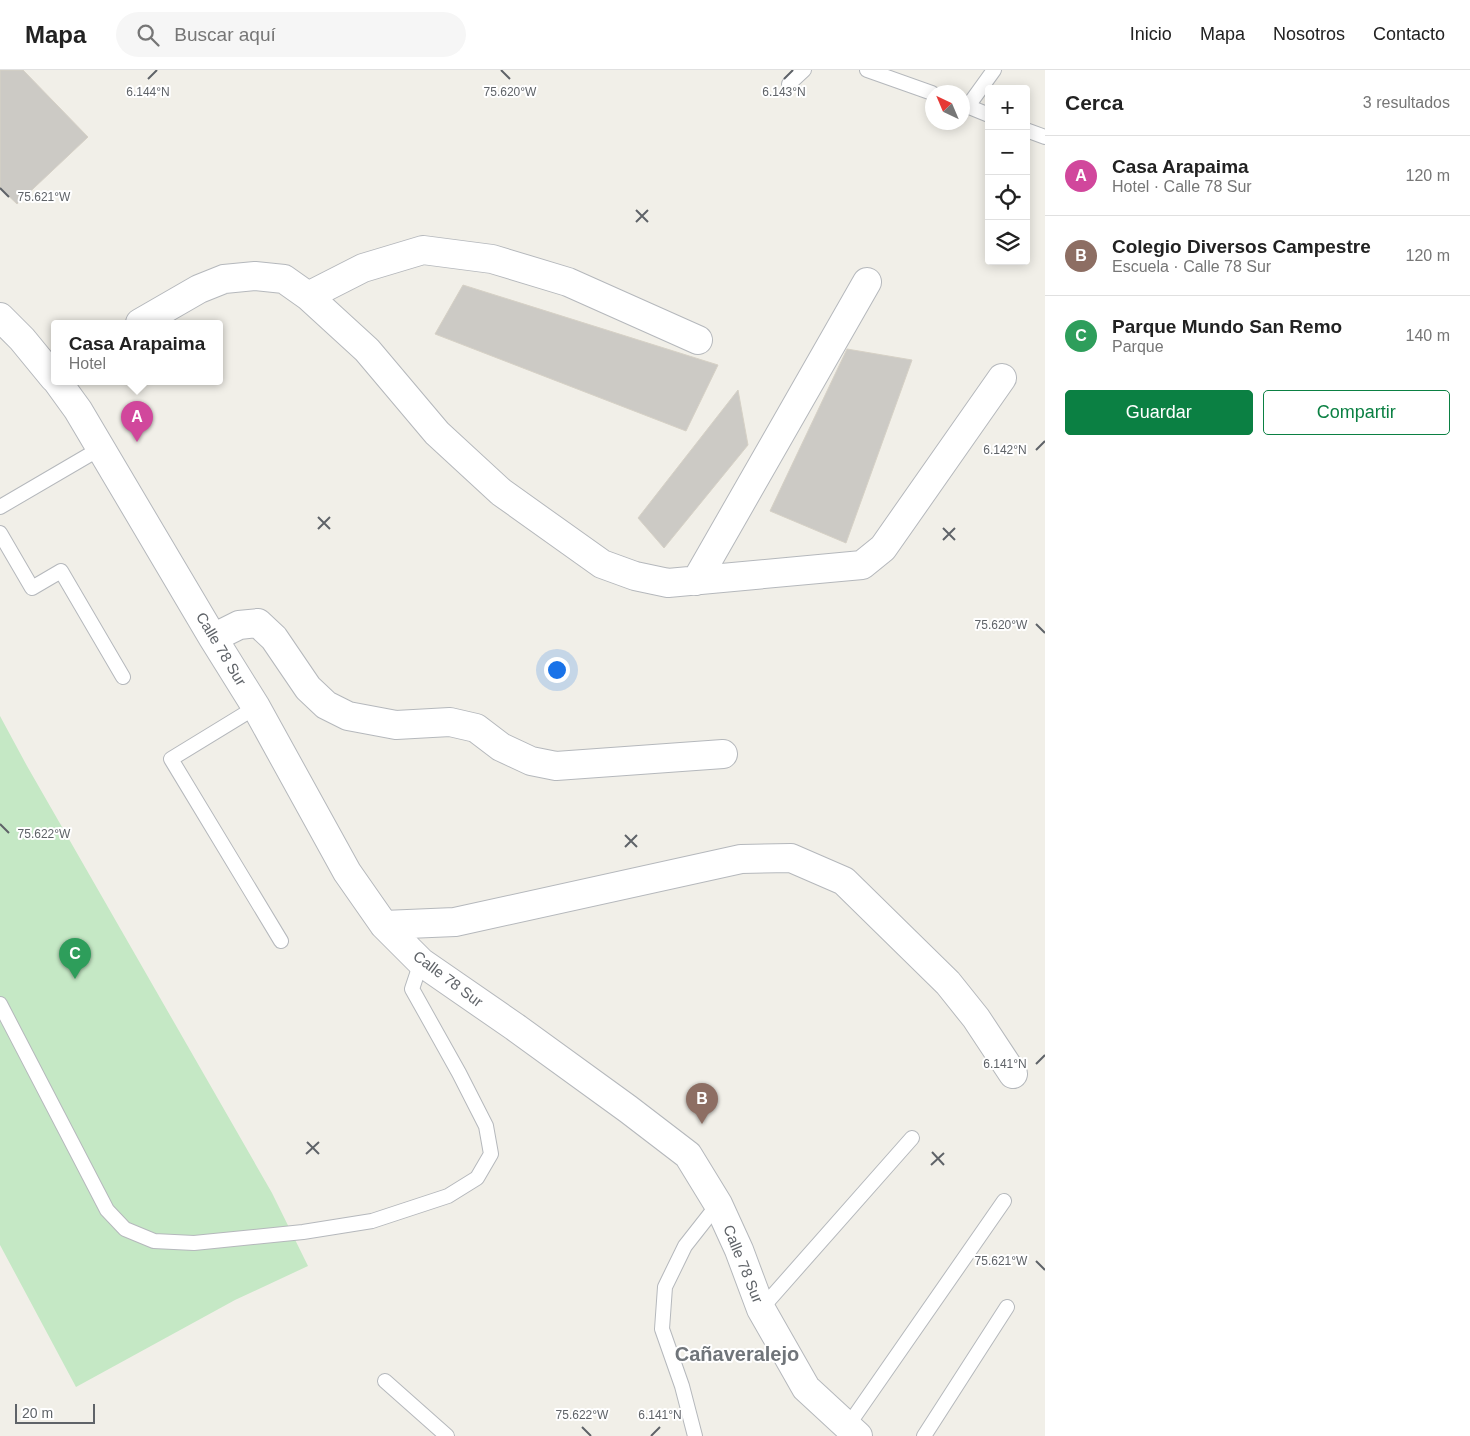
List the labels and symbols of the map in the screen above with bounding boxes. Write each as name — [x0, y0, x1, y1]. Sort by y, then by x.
text: 6.144°N — [126, 85, 170, 99]
text: 75.620°W — [484, 85, 537, 99]
text: 6.143°N — [762, 85, 806, 99]
north arrow — [925, 85, 970, 130]
text: 75.621°W — [18, 190, 71, 204]
pin: A — [121, 401, 153, 442]
text: 6.142°N — [983, 443, 1027, 457]
street label: Calle 78 Sur — [193, 609, 250, 689]
text: 75.620°W — [975, 618, 1028, 632]
your location — [544, 657, 570, 683]
text: 75.622°W — [18, 827, 71, 841]
pin: C — [59, 938, 91, 979]
street label: Calle 78 Sur — [410, 947, 486, 1010]
text: 6.141°N — [983, 1057, 1027, 1071]
pin: B — [686, 1083, 718, 1124]
street label: Calle 78 Sur — [720, 1222, 767, 1305]
text: 75.621°W — [975, 1254, 1028, 1268]
district label: Cañaveralejo — [675, 1343, 799, 1365]
scale bar — [15, 1401, 95, 1424]
text: 75.622°W — [556, 1408, 609, 1422]
text: 6.141°N — [638, 1408, 682, 1422]

